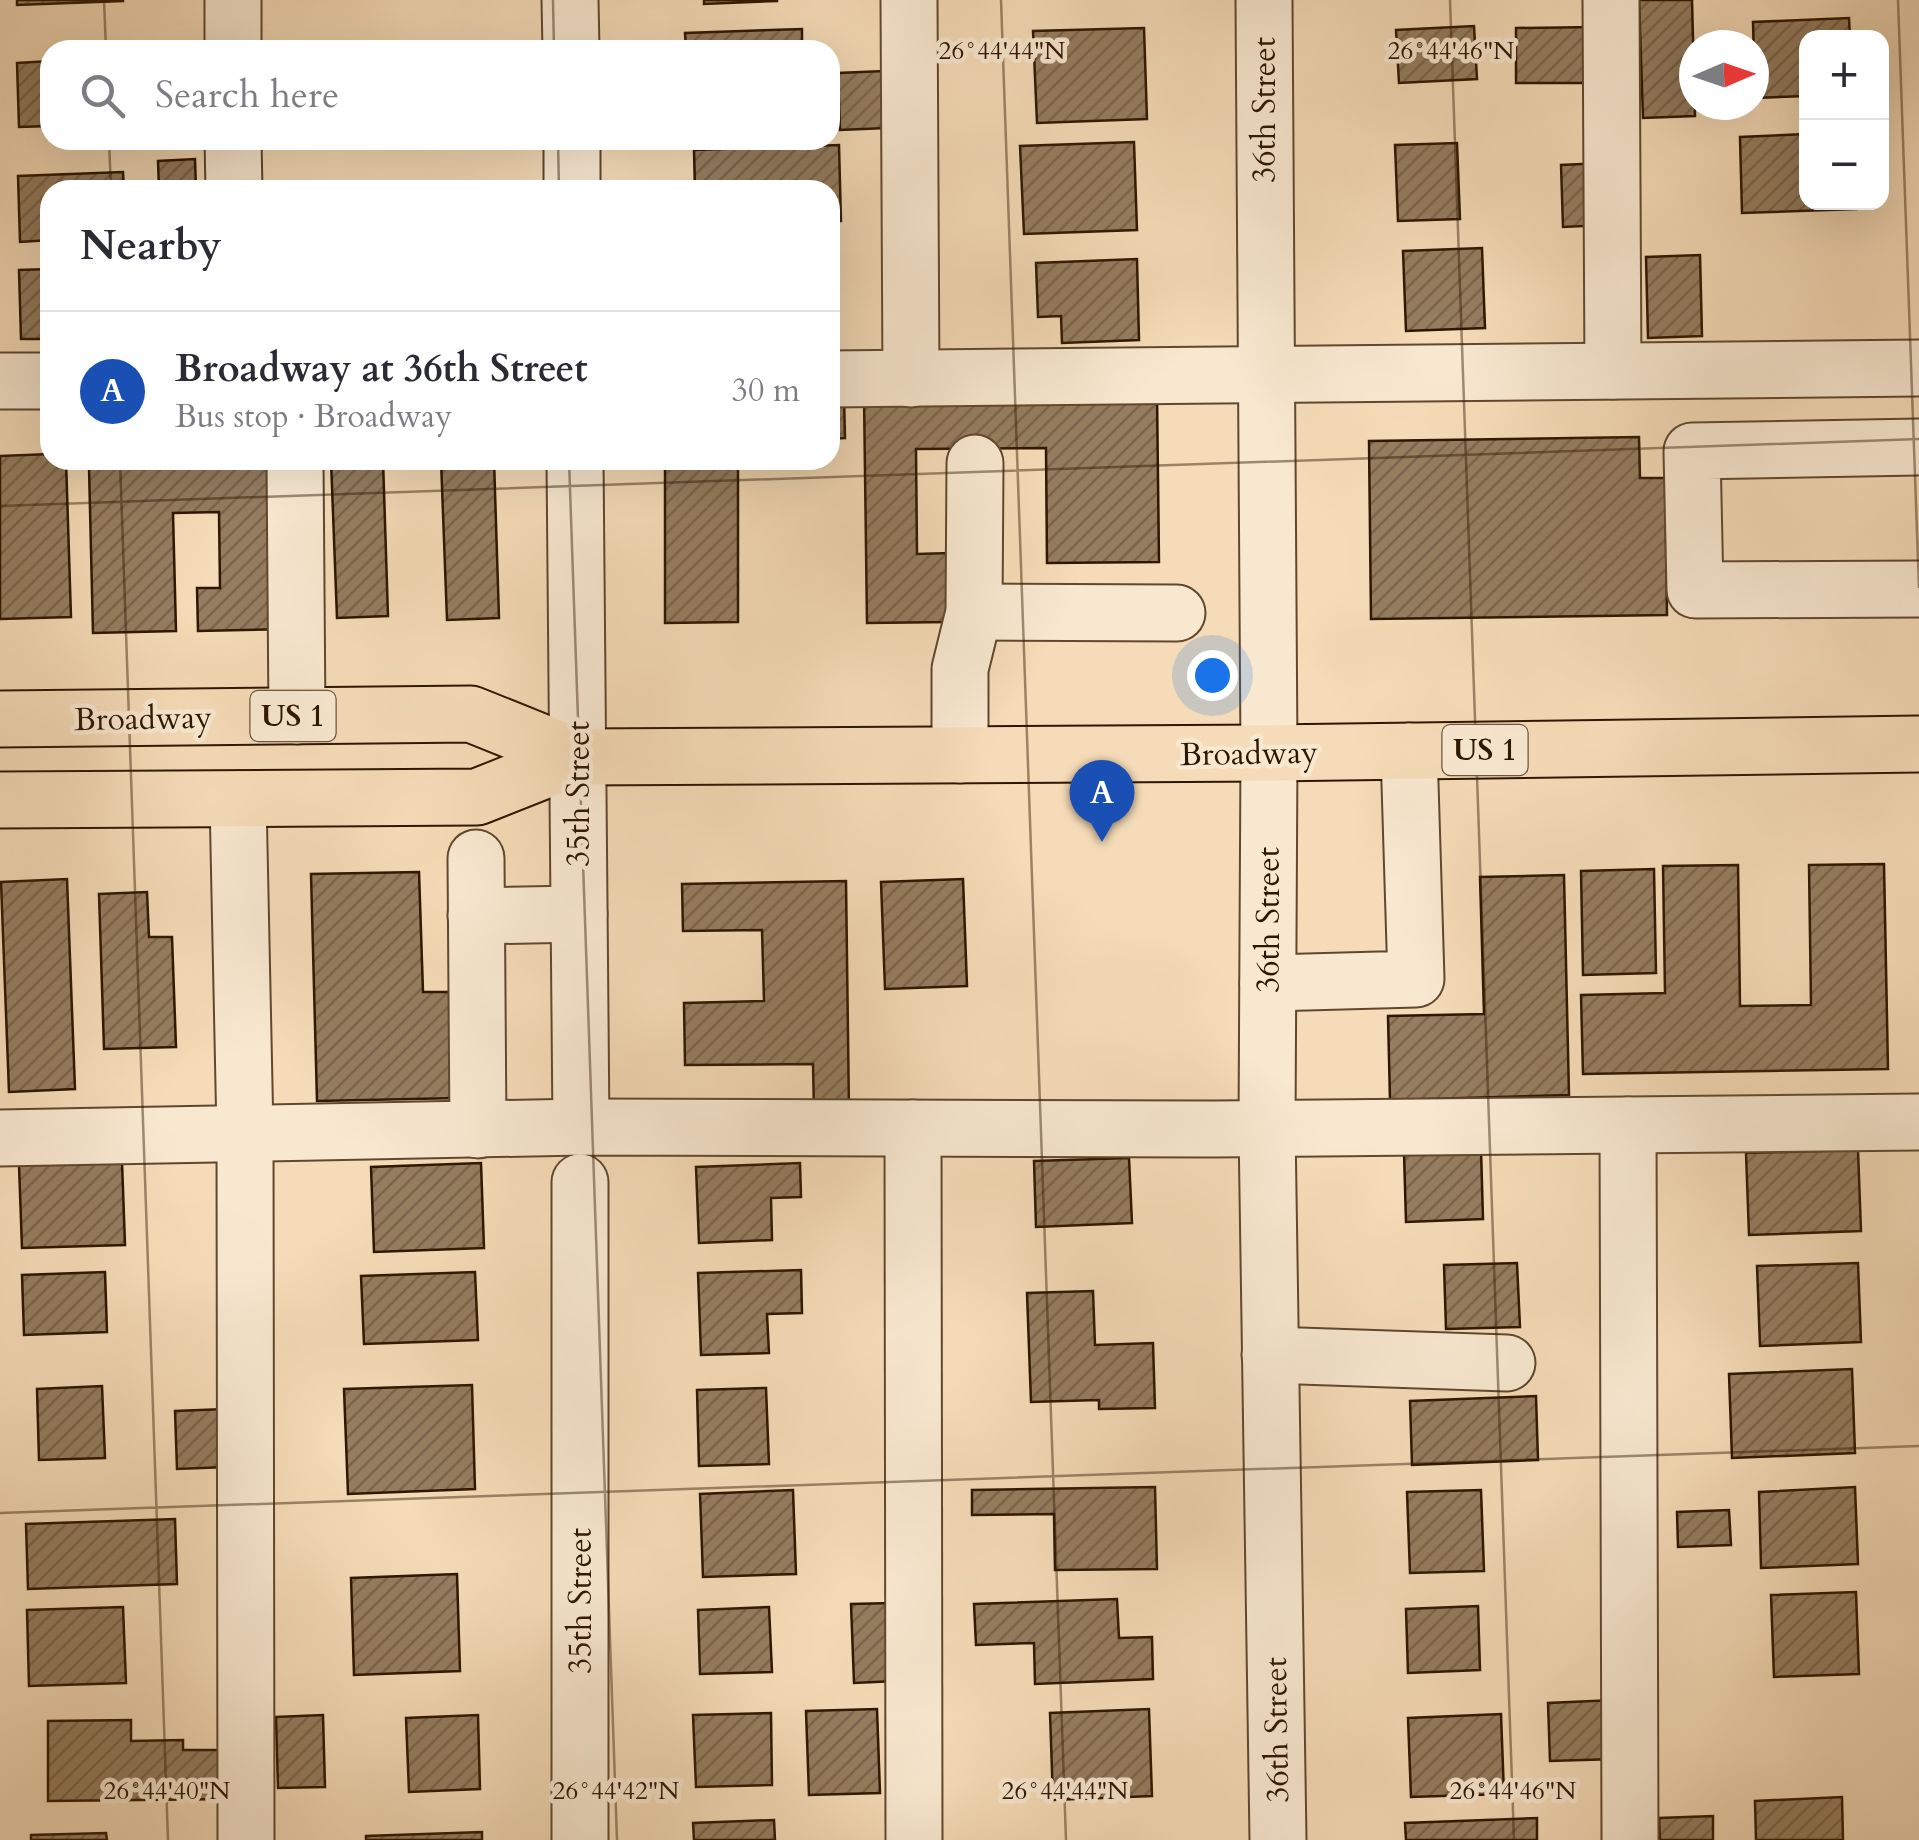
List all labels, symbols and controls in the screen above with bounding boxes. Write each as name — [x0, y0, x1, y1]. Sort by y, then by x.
north arrow — [1679, 30, 1769, 120]
map controls — [1799, 30, 1889, 210]
button: + — [1799, 30, 1889, 120]
text: 26°44'44"N — [939, 34, 1065, 68]
text: 26°44'46"N — [1388, 34, 1514, 68]
street label: 36th Street — [1243, 37, 1287, 183]
search box — [40, 40, 840, 150]
icon: search — [75, 68, 130, 123]
text: Search here — [155, 69, 339, 121]
button: − — [1799, 120, 1889, 210]
text: Nearby — [80, 217, 222, 274]
text: Broadway at 36th Street — [175, 343, 588, 395]
text: A — [100, 369, 125, 413]
text: 30 m — [732, 369, 800, 413]
text: Bus stop · Broadway — [175, 395, 452, 439]
your location — [1187, 650, 1238, 701]
road number: US 1 — [250, 691, 336, 741]
street label: Broadway — [74, 696, 212, 742]
street label: 35th Street — [557, 721, 601, 867]
road number: US 1 — [1442, 725, 1528, 775]
street label: Broadway — [1180, 731, 1318, 777]
pin: A — [1070, 760, 1134, 842]
street label: 36th Street — [1247, 847, 1291, 993]
street label: 35th Street — [559, 1528, 603, 1674]
street label: 36th Street — [1254, 1657, 1300, 1803]
text: 26°44'40"N — [104, 1774, 230, 1808]
text: 26°44'42"N — [553, 1774, 679, 1808]
text: 26°44'44"N — [1002, 1774, 1128, 1808]
text: 26°44'46"N — [1450, 1774, 1576, 1808]

